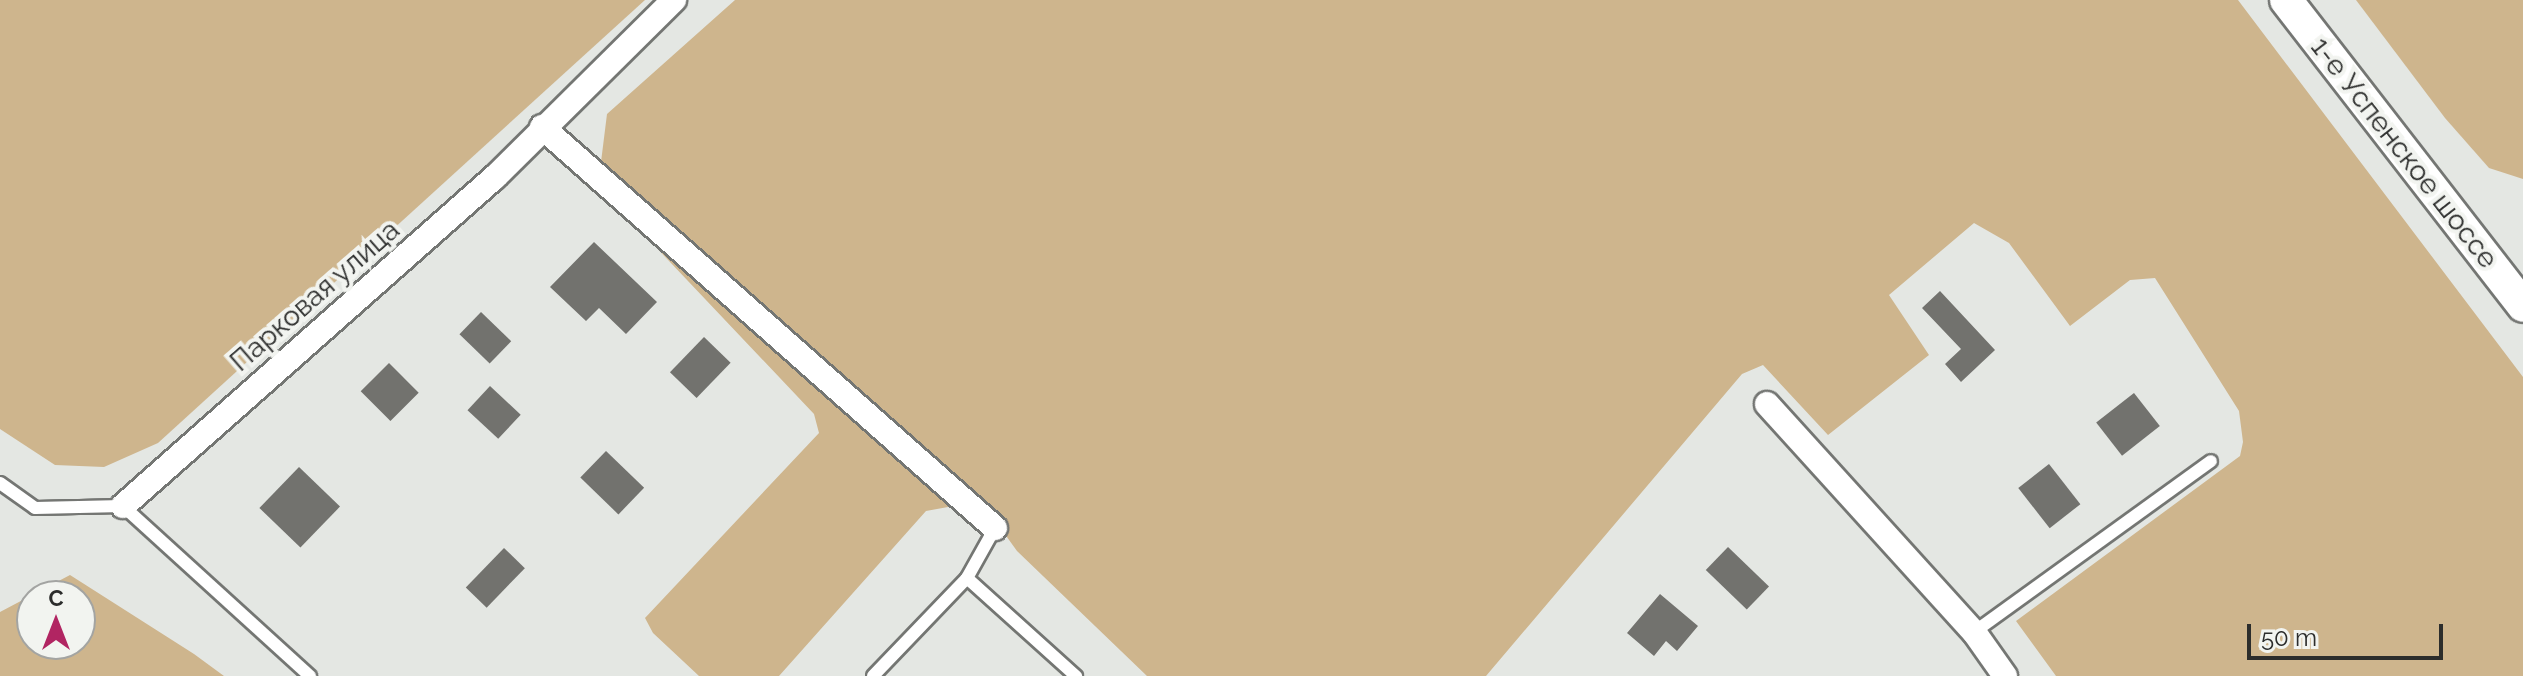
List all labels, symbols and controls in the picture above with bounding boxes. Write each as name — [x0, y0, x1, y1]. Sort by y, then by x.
street label: 1-е Успенское шоссе — [2303, 31, 2505, 275]
street label: Парковая улица — [223, 213, 407, 379]
north arrow — [16, 580, 96, 660]
text: С — [48, 585, 64, 611]
scale bar — [2251, 608, 2447, 658]
text: 50 m — [2261, 623, 2317, 652]

